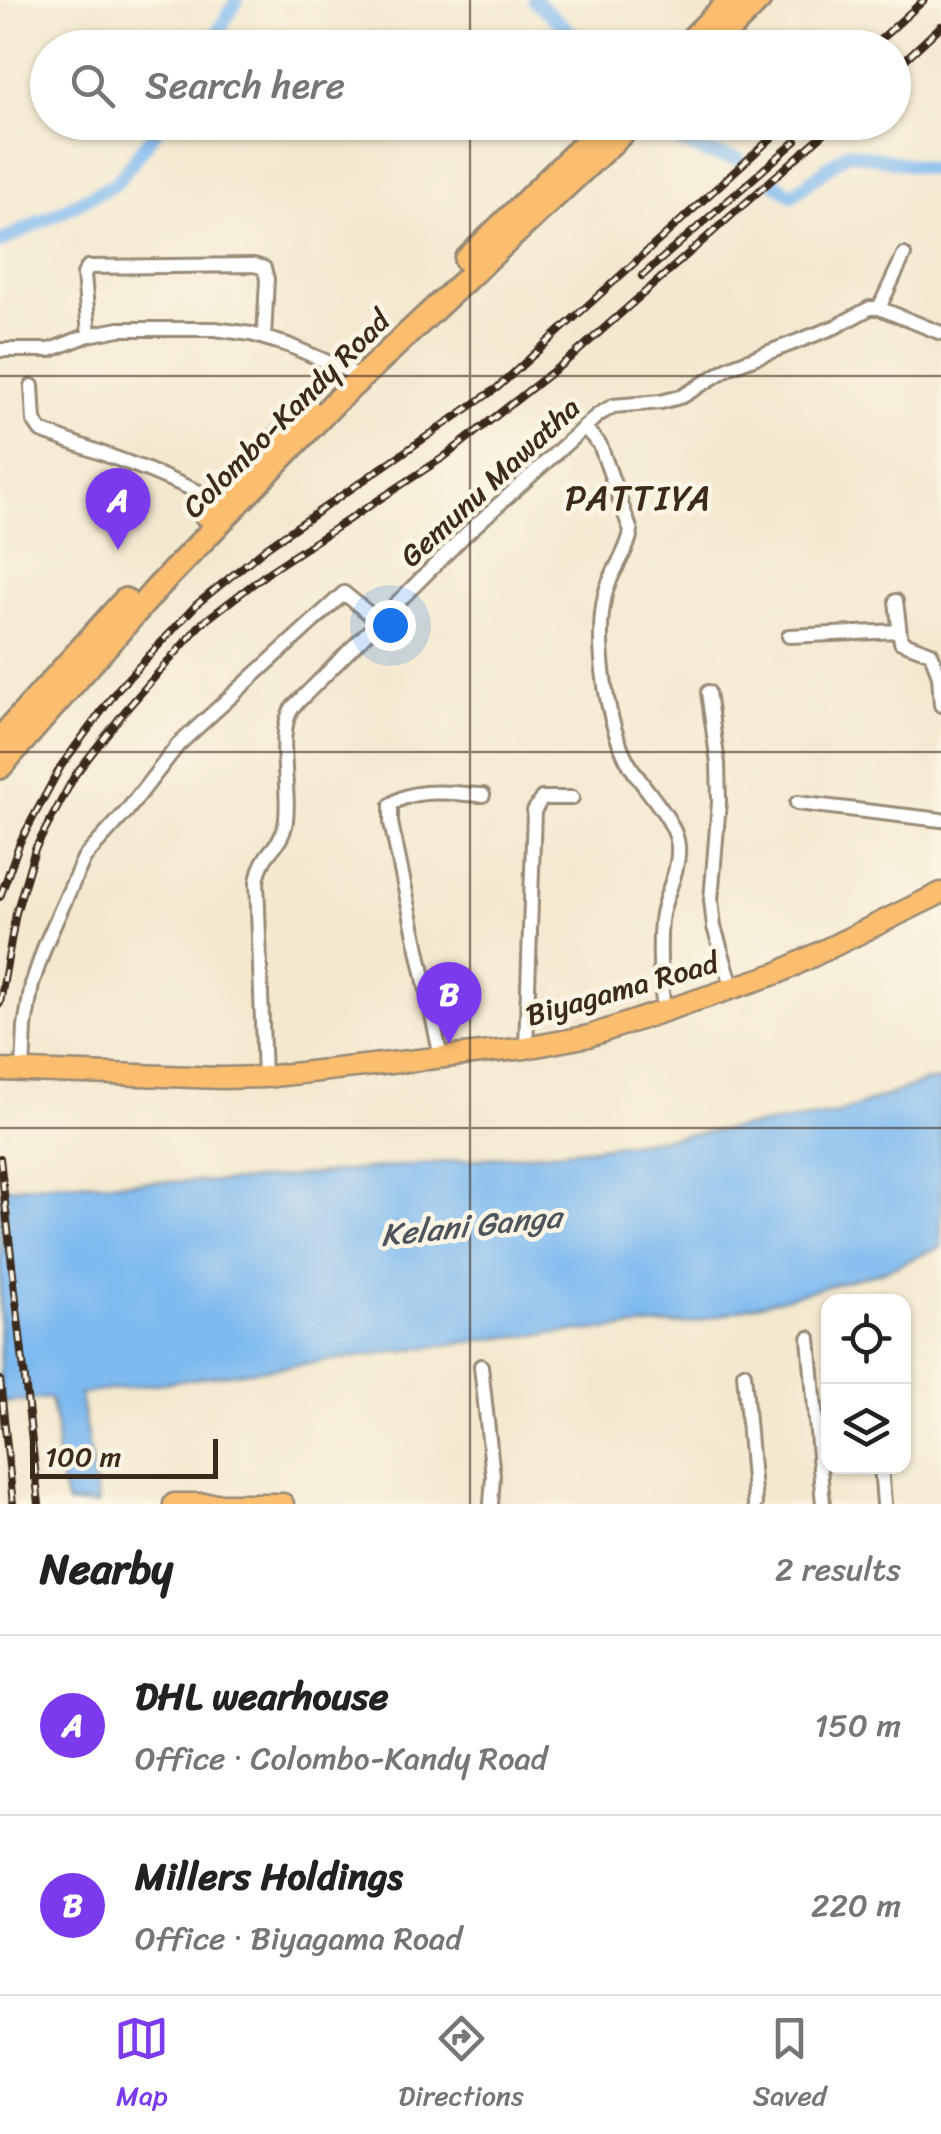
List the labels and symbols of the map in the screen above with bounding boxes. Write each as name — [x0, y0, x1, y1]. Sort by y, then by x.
street label: Colombo-Kandy Road — [168, 295, 405, 532]
street label: Gemunu Mawatha — [387, 383, 593, 581]
district label: PATTIYA — [565, 467, 713, 529]
pin: A — [86, 468, 150, 550]
your location — [365, 600, 416, 651]
street label: Biyagama Road — [519, 935, 727, 1042]
pin: B — [416, 962, 482, 1044]
water label: Kelani Ganga — [378, 1188, 568, 1264]
scale bar — [30, 1434, 218, 1478]

